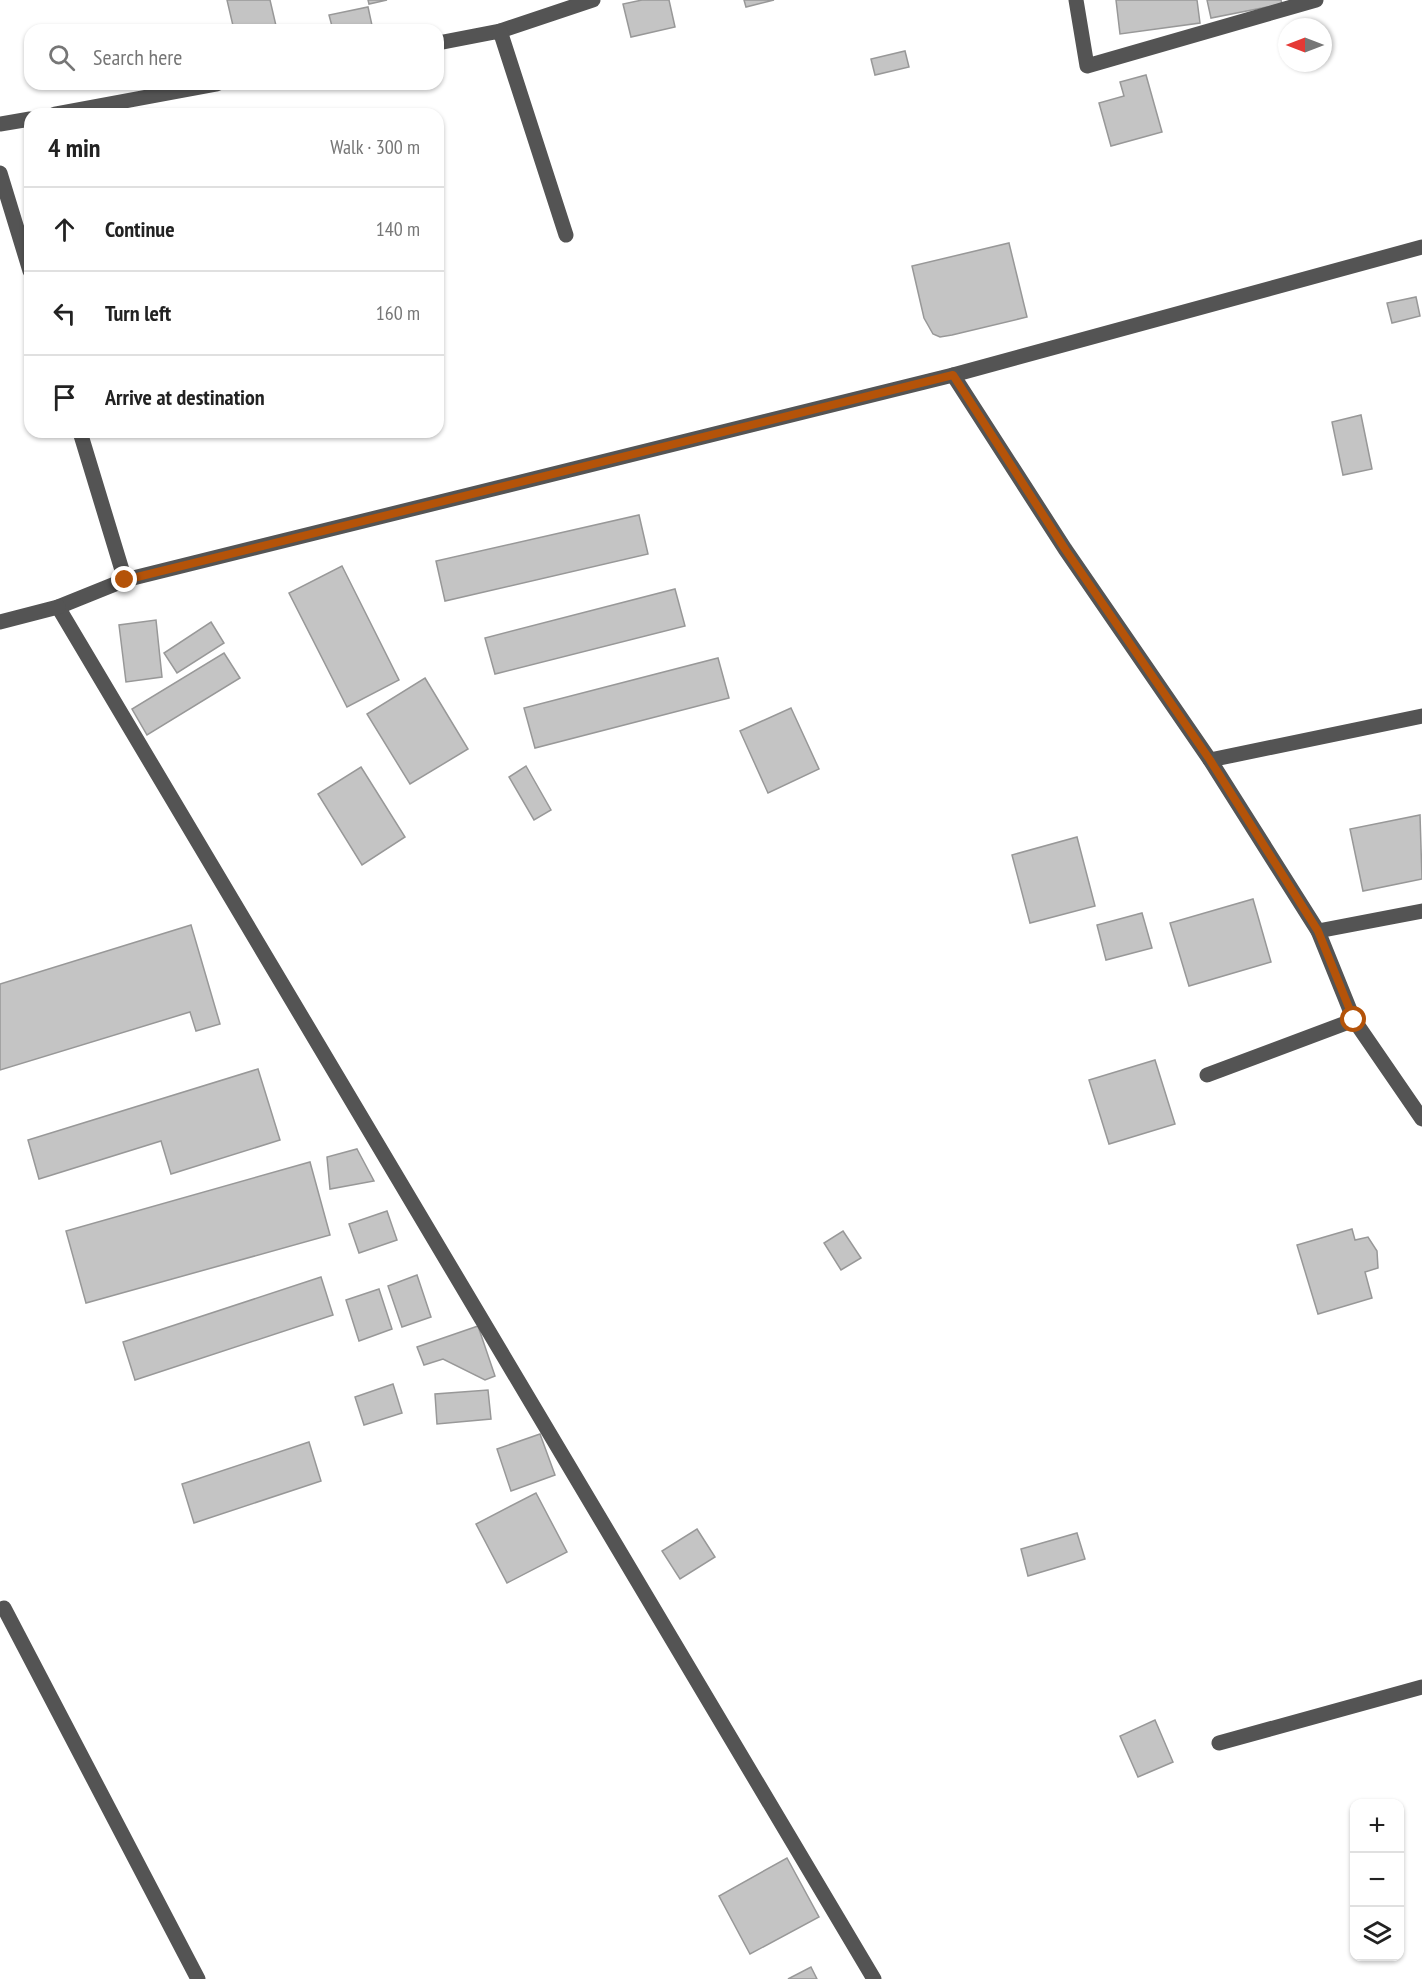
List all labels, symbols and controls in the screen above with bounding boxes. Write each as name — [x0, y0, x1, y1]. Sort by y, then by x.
north arrow — [1278, 18, 1332, 72]
search box — [24, 24, 444, 90]
icon: search — [45, 41, 78, 74]
text: Search here — [93, 43, 182, 71]
text: 4 min — [48, 131, 101, 164]
text: Walk · 300 m — [330, 134, 420, 160]
icon: ahead — [48, 213, 81, 246]
text: Continue — [105, 215, 175, 243]
text: 140 m — [376, 216, 420, 242]
icon: left — [48, 297, 81, 330]
text: Turn left — [105, 299, 171, 327]
text: 160 m — [376, 300, 420, 326]
icon: arrive — [48, 381, 81, 414]
text: Arrive at destination — [105, 383, 265, 411]
route end — [111, 566, 137, 592]
route start — [1340, 1006, 1366, 1032]
map controls — [1350, 1799, 1404, 1961]
button: + — [1350, 1799, 1404, 1853]
button: − — [1350, 1853, 1404, 1907]
button: layers — [1350, 1907, 1404, 1961]

